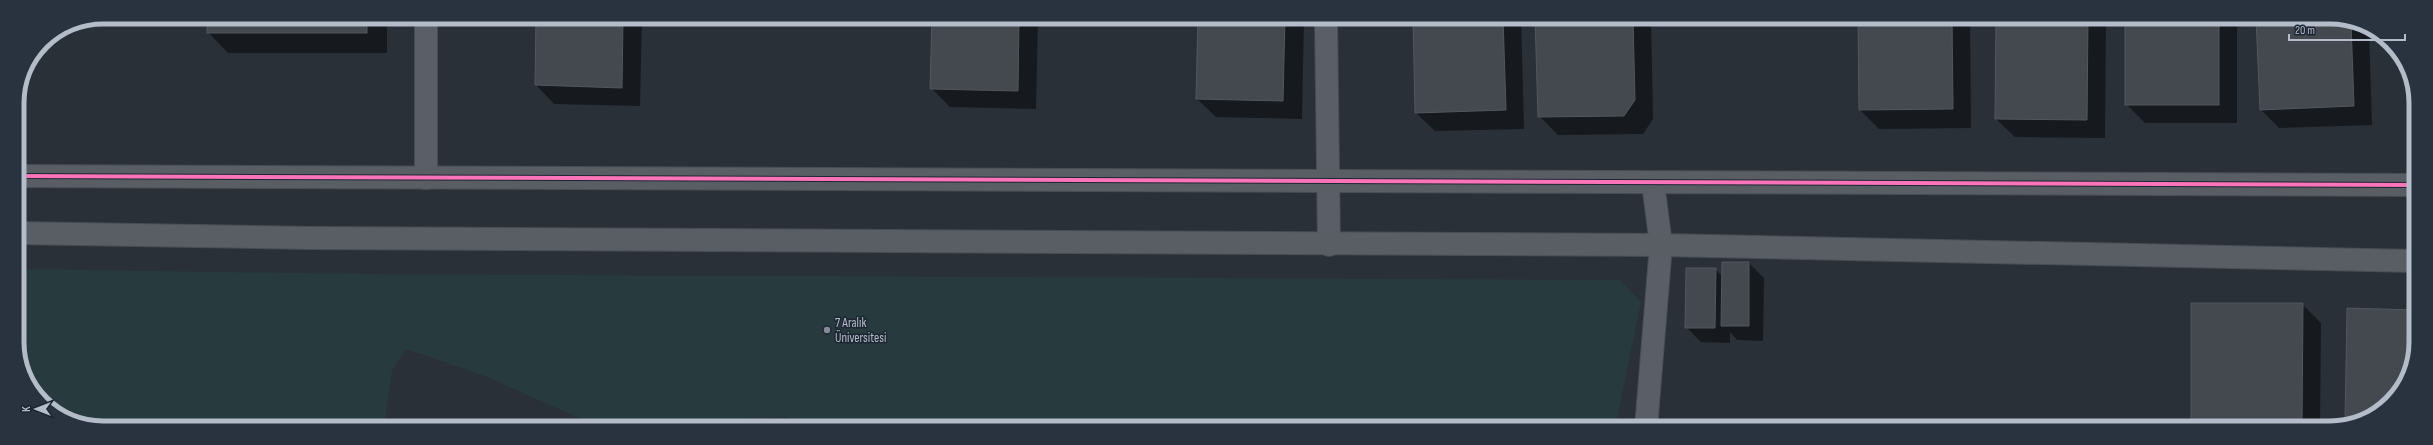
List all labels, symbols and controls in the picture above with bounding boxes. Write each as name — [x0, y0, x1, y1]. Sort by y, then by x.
scale bar — [2289, 16, 2405, 42]
text: 20 m — [2295, 23, 2315, 38]
place label: 7 Aralık Üniversitesi — [835, 315, 886, 346]
marker: 7 Aralık Üniversitesi — [822, 325, 832, 335]
north arrow — [16, 389, 56, 429]
text: K — [20, 406, 33, 412]

